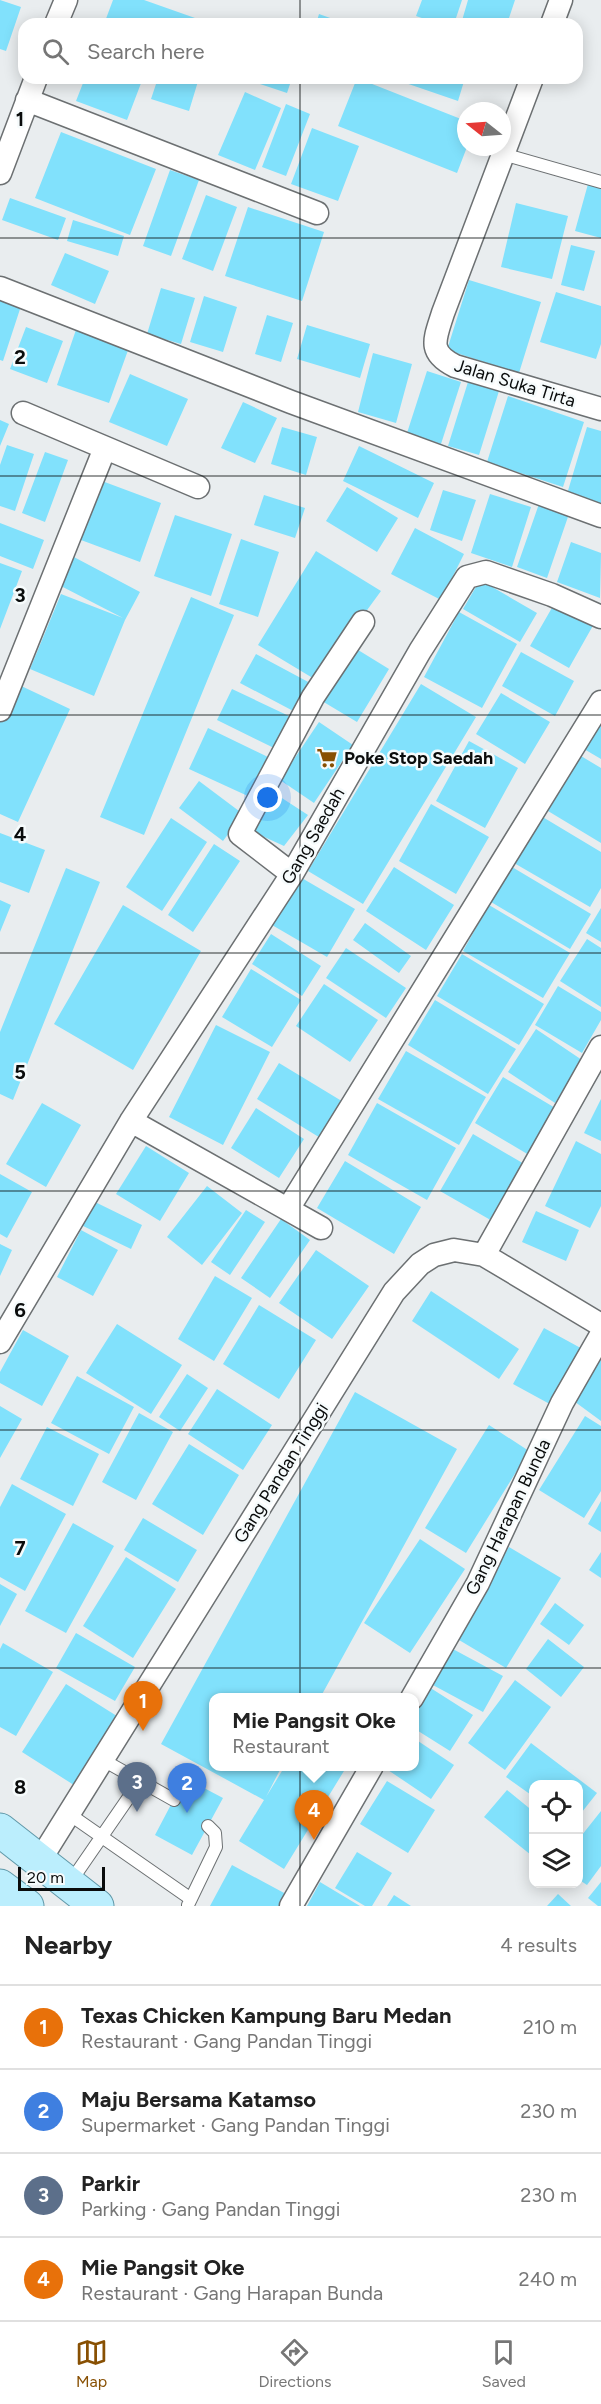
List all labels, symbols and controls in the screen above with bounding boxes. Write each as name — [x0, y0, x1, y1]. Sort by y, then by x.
search box — [18, 18, 583, 84]
icon: search — [39, 35, 72, 68]
text: Search here — [87, 38, 205, 65]
north arrow — [457, 102, 511, 156]
text: 1 — [16, 107, 24, 131]
text: 2 — [14, 345, 26, 369]
street label: Jalan Suka Tirta — [452, 354, 578, 412]
text: 3 — [14, 583, 26, 607]
supermarket icon: Poke Stop Saedah — [315, 746, 339, 770]
place label: Poke Stop Saedah — [344, 747, 493, 769]
your location — [253, 783, 282, 812]
street label: Gang Saedah — [277, 784, 349, 888]
text: 4 — [14, 822, 27, 846]
text: 5 — [14, 1060, 26, 1084]
text: 6 — [14, 1298, 26, 1322]
street label: Gang Pandan Tinggi — [229, 1399, 333, 1547]
street label: Gang Harapan Bunda — [461, 1435, 555, 1599]
text: 7 — [14, 1536, 26, 1560]
pin: 1 — [124, 1682, 162, 1731]
popup — [209, 1693, 419, 1771]
text: Mie Pangsit Oke — [232, 1707, 396, 1734]
text: Restaurant — [232, 1734, 330, 1758]
pin: 3 — [118, 1762, 156, 1812]
pin: 2 — [168, 1764, 207, 1813]
text: 8 — [14, 1775, 26, 1799]
map controls — [529, 1780, 583, 1888]
button: locate — [529, 1780, 583, 1834]
pin: 4 — [294, 1790, 334, 1840]
button: layers — [529, 1834, 583, 1888]
scale bar — [18, 1864, 105, 1892]
text: 20 m — [27, 1868, 64, 1887]
text: Nearby — [24, 1929, 112, 1961]
text: 4 results — [500, 1933, 577, 1957]
text: Texas Chicken Kampung Baru Medan — [81, 2002, 451, 2029]
text: 1 — [39, 2015, 48, 2039]
text: 210 m — [523, 2015, 577, 2039]
text: Restaurant · Gang Pandan Tinggi — [81, 2029, 372, 2053]
text: Maju Bersama Katamso — [81, 2086, 316, 2113]
text: 2 — [38, 2099, 49, 2123]
text: 230 m — [520, 2099, 577, 2123]
text: Supermarket · Gang Pandan Tinggi — [81, 2113, 390, 2137]
text: Parkir — [81, 2170, 140, 2197]
text: 3 — [38, 2183, 49, 2207]
text: 230 m — [520, 2183, 577, 2207]
text: Parking · Gang Pandan Tinggi — [81, 2197, 341, 2221]
text: Mie Pangsit Oke — [81, 2254, 244, 2281]
text: 4 — [37, 2267, 50, 2291]
text: 240 m — [519, 2267, 577, 2291]
text: Restaurant · Gang Harapan Bunda — [81, 2281, 383, 2305]
tab: Map — [75, 2336, 108, 2391]
tab: Directions — [258, 2336, 331, 2391]
tab: Saved — [482, 2336, 526, 2391]

